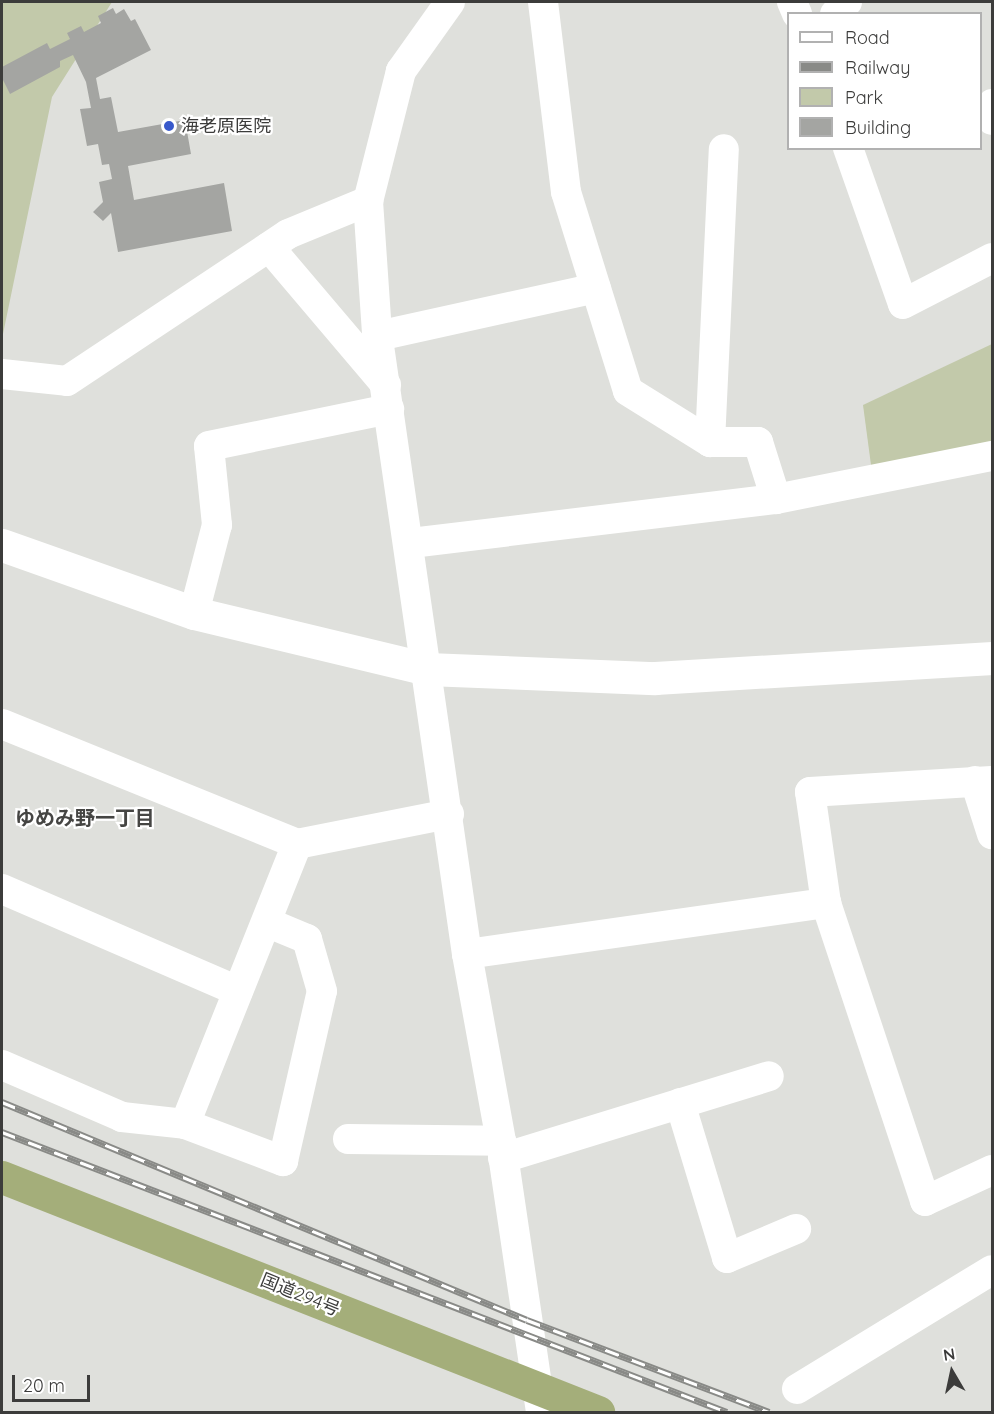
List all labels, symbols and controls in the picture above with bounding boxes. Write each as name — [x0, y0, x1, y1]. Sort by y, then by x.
legend — [787, 12, 982, 150]
text: Road — [845, 26, 890, 49]
text: Railway — [845, 56, 911, 79]
text: Park — [845, 86, 883, 109]
place label: 海老原医院 — [181, 115, 271, 137]
text: Building — [845, 116, 911, 139]
marker: 海老原医院 — [162, 119, 176, 133]
district label: ゆめみ野一丁目 — [15, 805, 155, 829]
street label: 国道294号 — [257, 1269, 343, 1321]
north arrow — [922, 1342, 982, 1402]
text: N — [942, 1343, 957, 1365]
scale bar — [15, 1363, 93, 1401]
text: 20 m — [23, 1374, 65, 1397]

